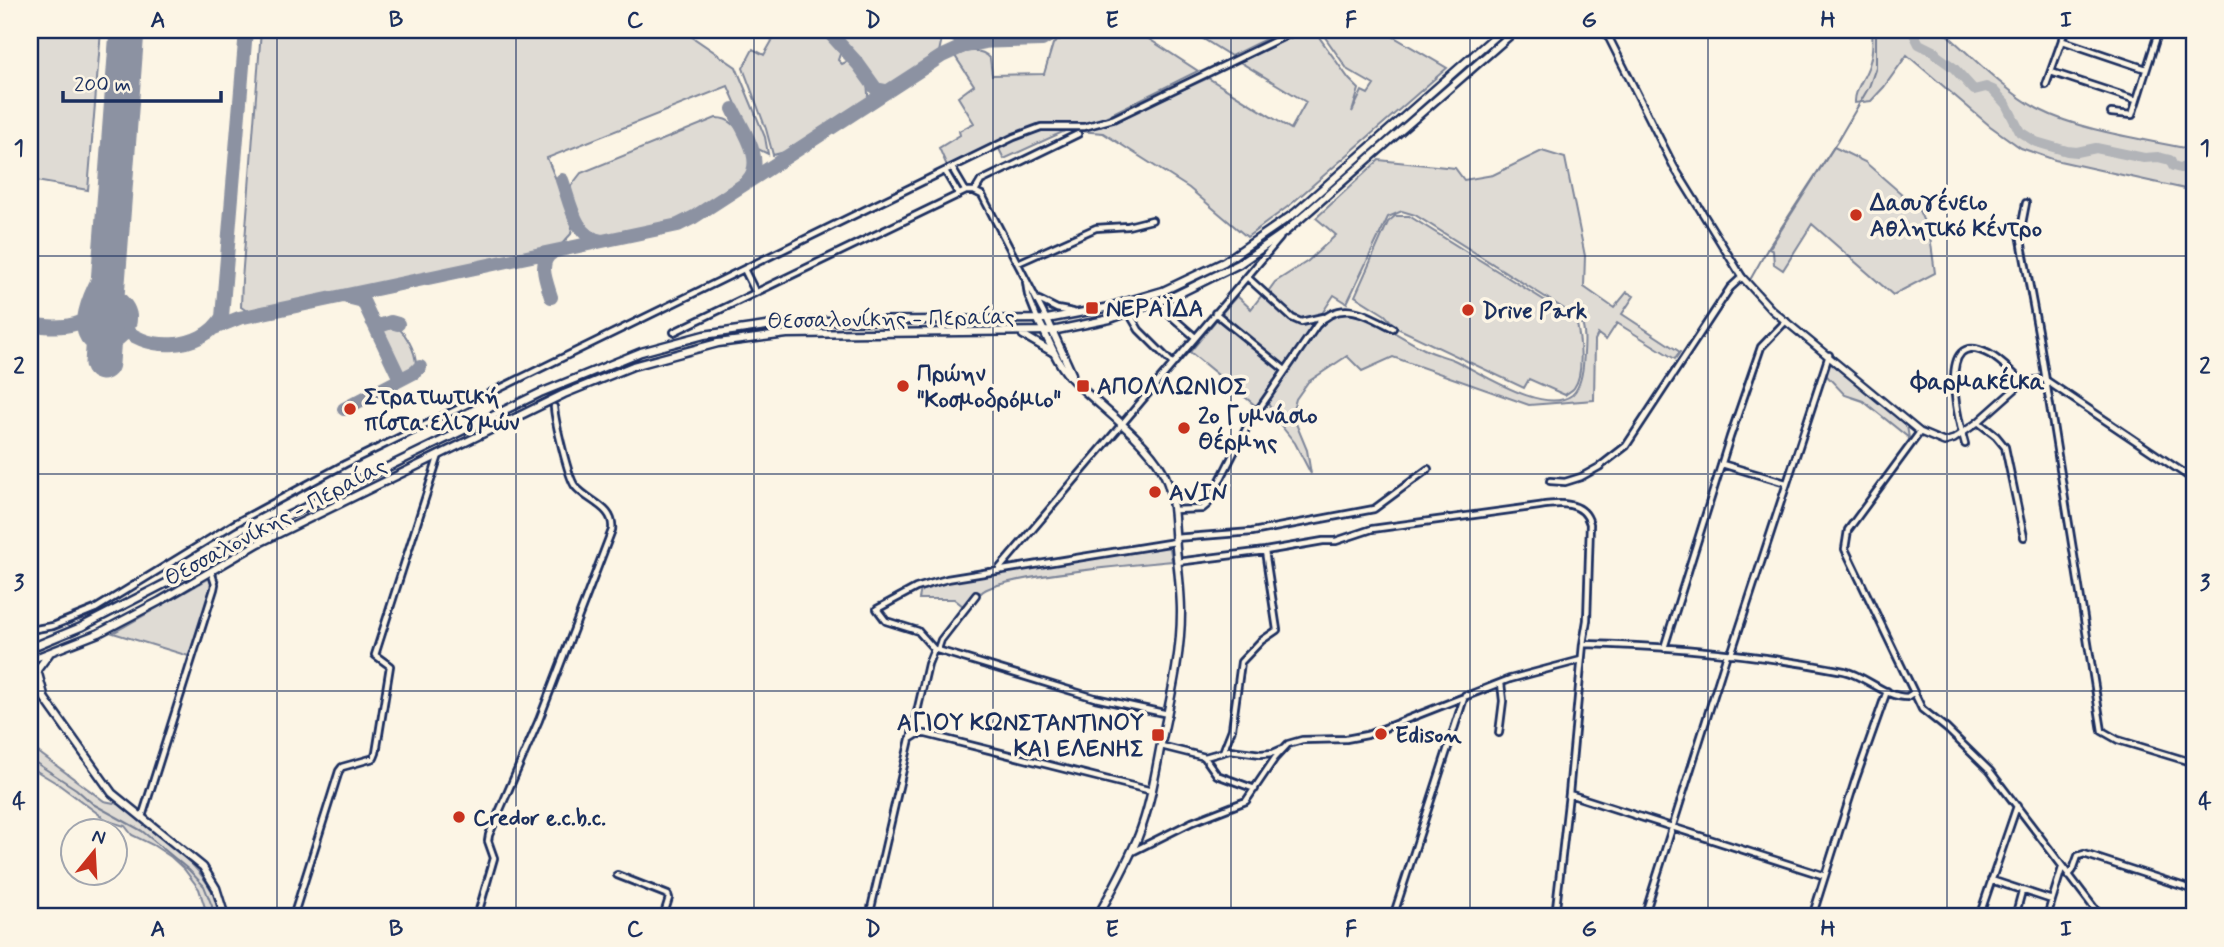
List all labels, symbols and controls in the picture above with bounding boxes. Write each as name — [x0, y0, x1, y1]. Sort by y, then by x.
text: A — [150, 6, 166, 36]
text: B — [389, 6, 404, 36]
text: C — [627, 6, 644, 36]
text: D — [865, 6, 881, 36]
text: E — [1105, 6, 1119, 36]
text: F — [1345, 6, 1357, 36]
text: G — [1581, 6, 1597, 36]
text: H — [1820, 6, 1836, 36]
text: I — [2060, 6, 2072, 36]
scale bar — [63, 60, 220, 104]
text: 200 m — [74, 71, 131, 99]
text: 1 — [14, 134, 24, 164]
text: 1 — [2200, 134, 2210, 164]
place label: Δασυγένειο Αθλητικό Κέντρο — [1869, 187, 2042, 245]
marker: Δασυγένειο Αθλητικό Κέντρο — [1848, 207, 1864, 223]
place label: ΝΕΡΑΪΔΑ — [1106, 295, 1204, 325]
place label: Drive Park — [1482, 297, 1588, 327]
marker: ΝΕΡΑΪΔΑ — [1084, 300, 1100, 316]
marker: Drive Park — [1460, 302, 1476, 318]
street label: Θεσσαλονίκης - Περαίας — [767, 303, 1015, 337]
text: 2 — [13, 352, 25, 382]
text: 2 — [2199, 352, 2211, 382]
place label: Πρώην "Κοσμοδρόμιο" — [917, 360, 1061, 416]
district label: Φαρμακέικα — [1909, 366, 2045, 398]
place label: ΑΠΟΛΛΩΝΙΟΣ — [1097, 373, 1248, 403]
marker: Πρώην "Κοσμοδρόμιο" — [895, 378, 911, 394]
marker: ΑΠΟΛΛΩΝΙΟΣ — [1075, 378, 1091, 394]
place label: Στρατιωτική πίστα ελιγμών — [364, 383, 519, 439]
marker: Στρατιωτική πίστα ελιγμών — [342, 401, 358, 417]
place label: 2ο Γυμνάσιο Θέρμης — [1198, 402, 1318, 458]
marker: 2ο Γυμνάσιο Θέρμης — [1176, 420, 1192, 436]
street label: Θεσσαλονίκης - Περαίας — [160, 451, 392, 594]
place label: AVIN — [1169, 479, 1228, 509]
marker: AVIN — [1147, 484, 1163, 500]
text: 3 — [14, 569, 25, 599]
text: 3 — [2200, 569, 2211, 599]
place label: ΑΓΙΟΥ ΚΩΝΣΤΑΝΤΙΝΟΥ ΚΑΙ ΕΛΕΝΗΣ — [897, 709, 1144, 765]
place label: Edison — [1395, 721, 1462, 751]
marker: Edison — [1373, 726, 1389, 742]
marker: ΑΓΙΟΥ ΚΩΝΣΤΑΝΤΙΝΟΥ ΚΑΙ ΕΛΕΝΗΣ — [1150, 727, 1166, 743]
text: 4 — [12, 787, 26, 817]
text: 4 — [2198, 787, 2212, 817]
place label: Credor e.c.b.c. — [473, 804, 606, 834]
marker: Credor e.c.b.c. — [451, 809, 467, 825]
north arrow — [60, 818, 130, 888]
text: N — [89, 823, 109, 851]
text: A — [150, 915, 166, 945]
text: B — [389, 915, 404, 945]
text: C — [627, 915, 644, 945]
text: D — [865, 915, 881, 945]
text: E — [1105, 915, 1119, 945]
text: F — [1345, 915, 1357, 945]
text: G — [1581, 915, 1597, 945]
text: H — [1820, 915, 1836, 945]
text: I — [2060, 915, 2072, 945]

